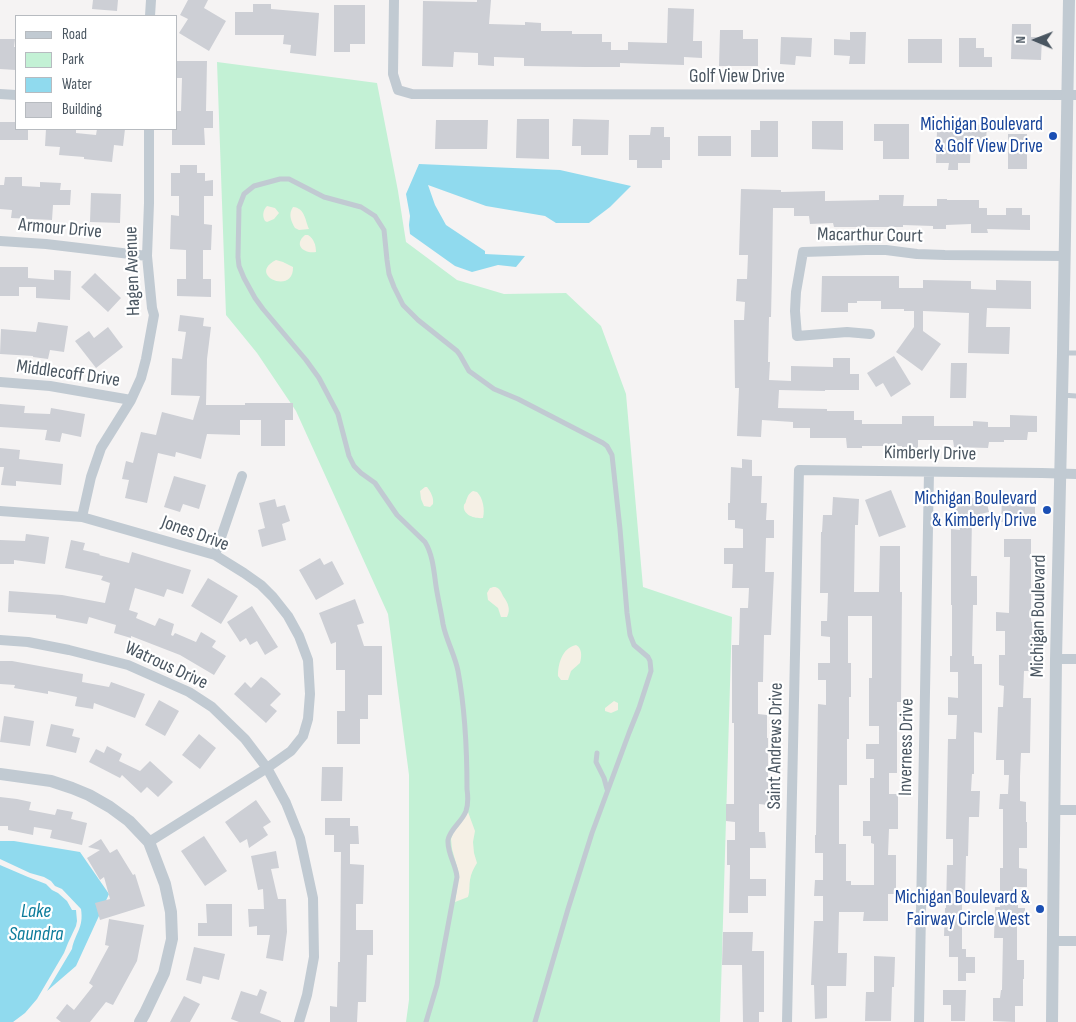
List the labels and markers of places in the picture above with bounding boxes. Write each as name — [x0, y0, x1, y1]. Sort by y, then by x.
place label: Michigan Boulevard & Golf View Drive — [920, 114, 1043, 158]
marker: Michigan Boulevard & Golf View Drive — [1047, 130, 1059, 142]
place label: Michigan Boulevard & Kimberly Drive — [914, 488, 1037, 532]
marker: Michigan Boulevard & Kimberly Drive — [1041, 504, 1053, 516]
place label: Michigan Boulevard & Fairway Circle West — [895, 887, 1030, 931]
marker: Michigan Boulevard & Fairway Circle West — [1034, 903, 1046, 915]

